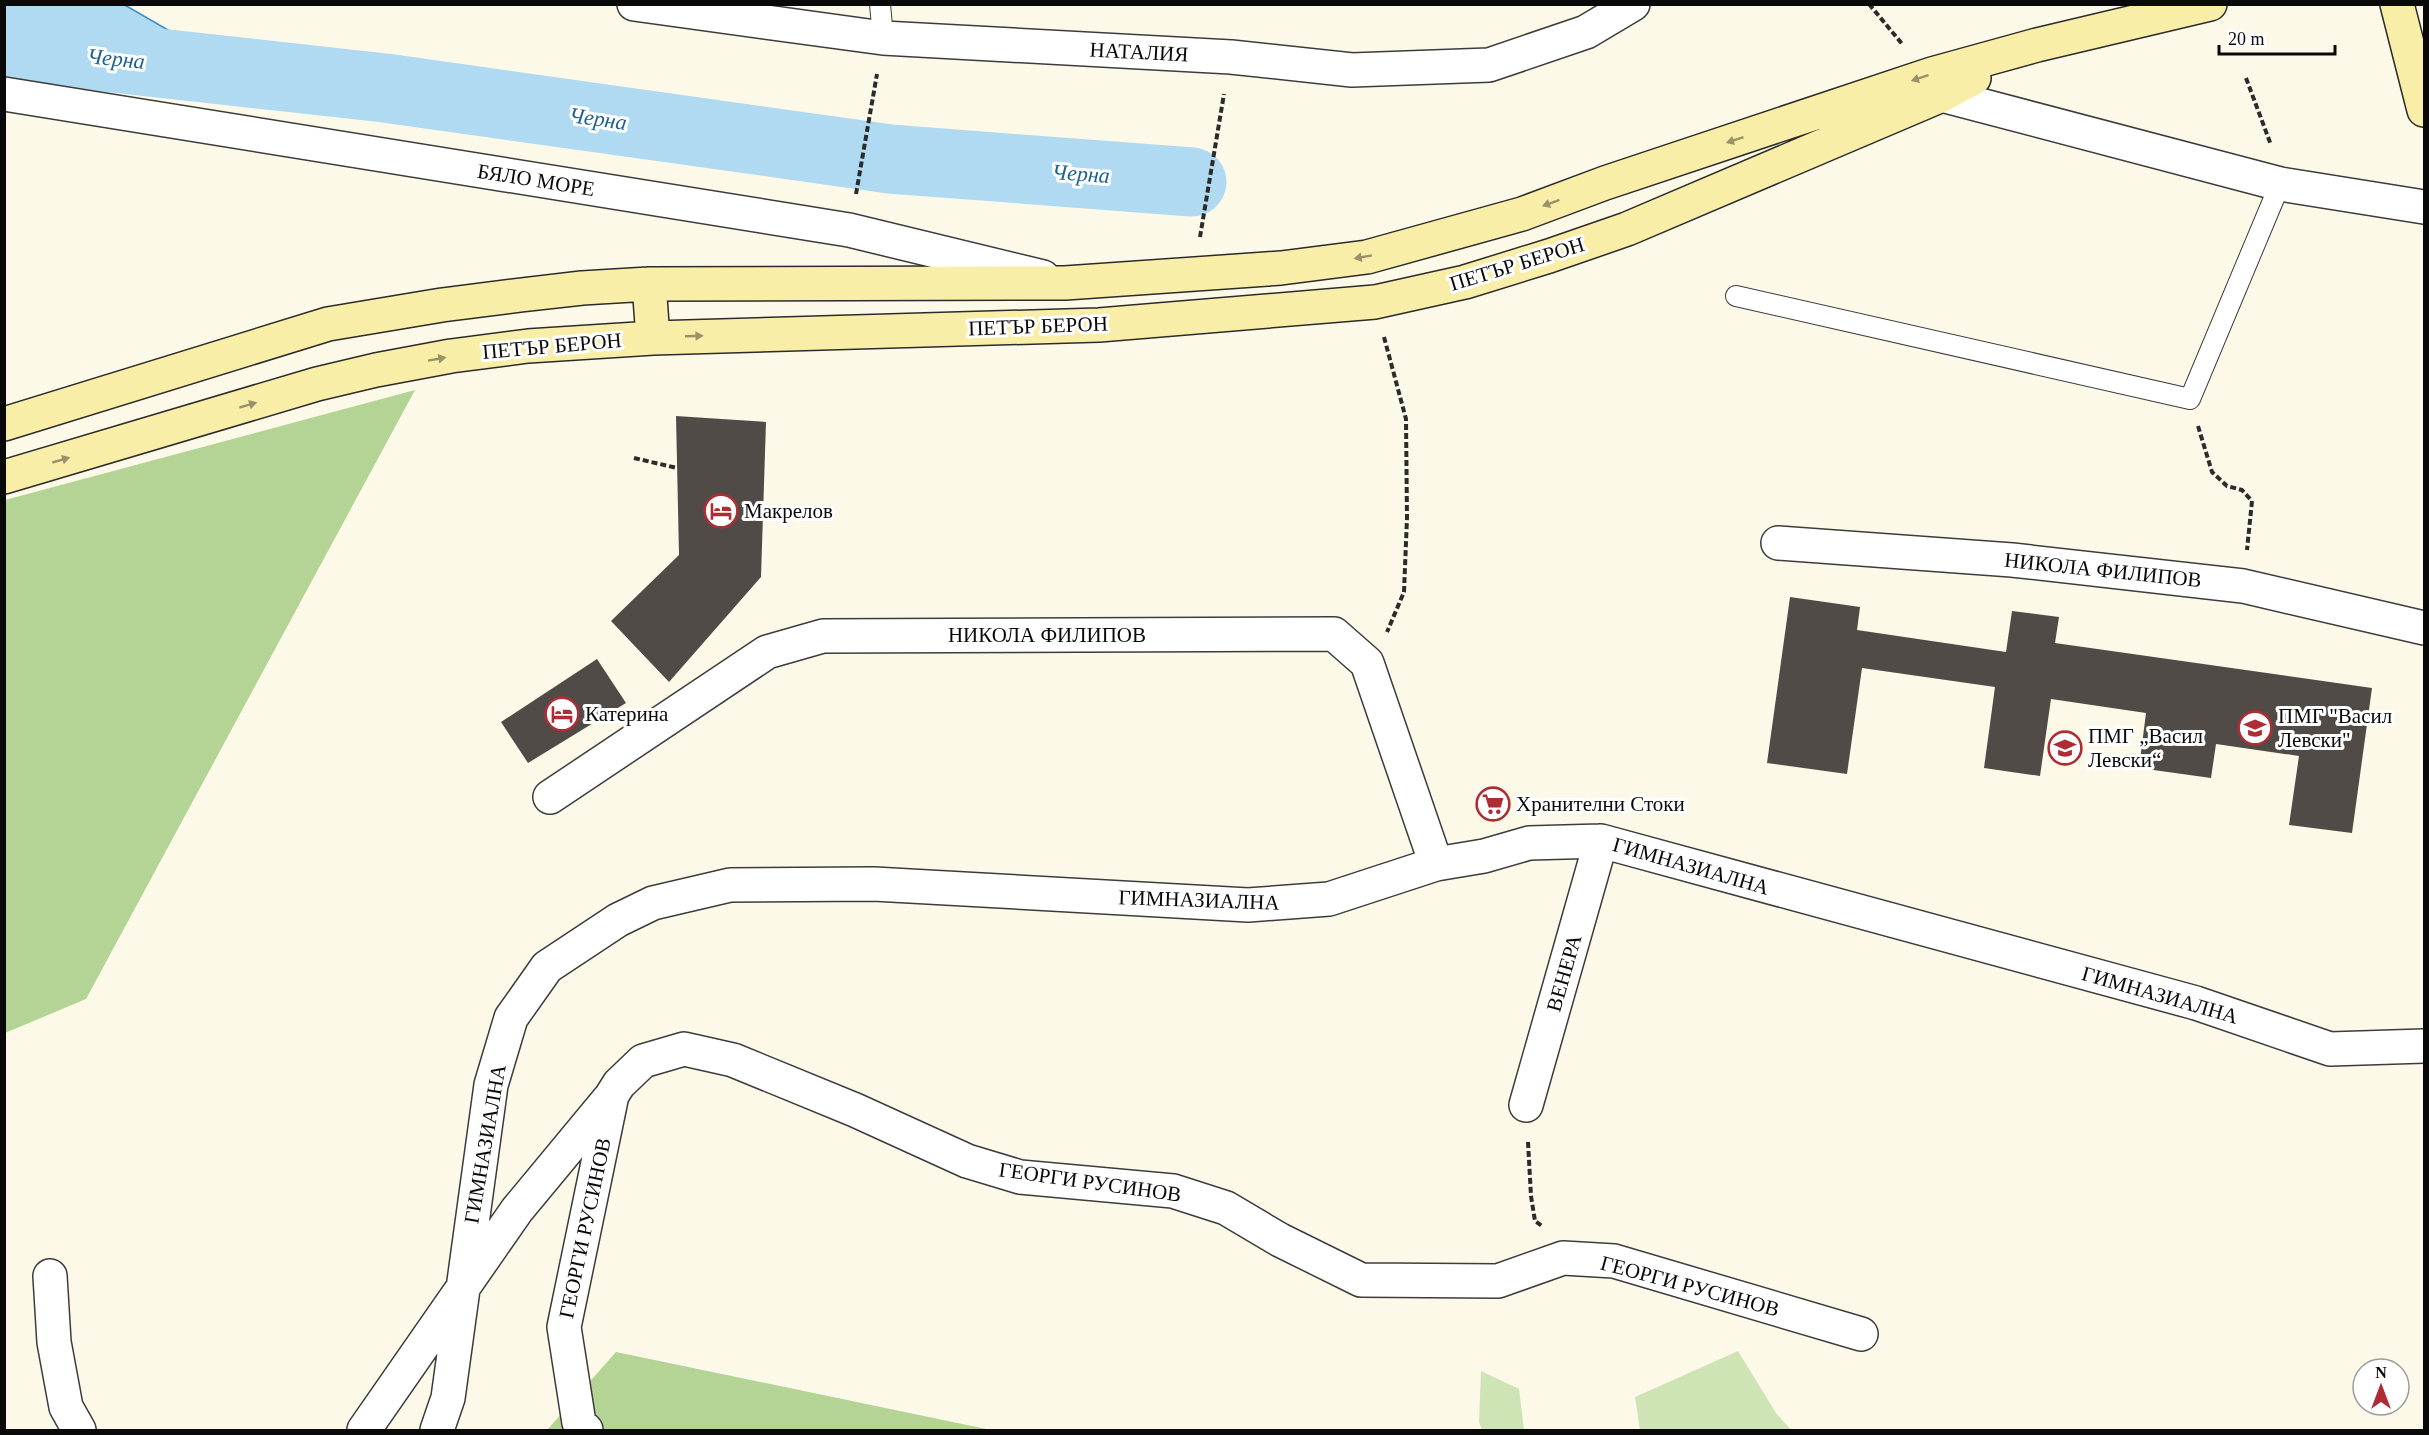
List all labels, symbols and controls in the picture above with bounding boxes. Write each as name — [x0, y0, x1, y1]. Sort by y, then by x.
scale bar — [2219, 18, 2334, 56]
text: 20 m — [2228, 29, 2265, 49]
street label: НАТАЛИЯ — [1089, 37, 1189, 67]
water label: Черна — [86, 43, 146, 74]
one-way arrow — [1911, 74, 1929, 84]
water label: Черна — [568, 102, 628, 135]
one-way arrow — [1726, 136, 1744, 145]
street label: БЯЛО МОРЕ — [476, 159, 596, 201]
water label: Черна — [1051, 159, 1111, 188]
one-way arrow — [1541, 198, 1559, 208]
street label: ПЕТЪР БЕРОН — [1447, 232, 1587, 296]
one-way arrow — [1354, 253, 1373, 262]
street label: ПЕТЪР БЕРОН — [968, 312, 1108, 340]
street label: ПЕТЪР БЕРОН — [481, 328, 623, 364]
one-way arrow — [684, 332, 703, 341]
one-way arrow — [428, 354, 447, 363]
one-way arrow — [239, 400, 257, 409]
one-way arrow — [52, 455, 70, 464]
hotel icon: Макрелов — [703, 493, 739, 529]
place label: Макрелов — [744, 499, 833, 523]
street label: НИКОЛА ФИЛИПОВ — [2003, 548, 2203, 592]
street label: НИКОЛА ФИЛИПОВ — [948, 623, 1146, 647]
hotel icon: Катерина — [544, 696, 580, 732]
place label: Катерина — [585, 702, 669, 726]
place label: ПМГ "Васил Левски" — [2278, 704, 2392, 752]
school or university icon: ПМГ "Васил Левски" — [2237, 710, 2273, 746]
place label: ПМГ „Васил Левски“ — [2088, 724, 2203, 772]
school or university icon: ПМГ „Васил Левски“ — [2047, 730, 2083, 766]
supermarket icon: Хранителни Стоки — [1475, 786, 1511, 822]
place label: Хранителни Стоки — [1516, 792, 1685, 816]
street label: ГИМНАЗИАЛНА — [1610, 832, 1773, 900]
street label: ГИМНАЗИАЛНА — [1118, 885, 1281, 915]
street label: ВЕНЕРА — [1542, 931, 1587, 1014]
street label: ГИМНАЗИАЛНА — [2079, 961, 2242, 1029]
street label: ГИМНАЗИАЛНА — [459, 1062, 511, 1225]
street label: ГЕОРГИ РУСИНОВ — [554, 1136, 616, 1320]
street label: ГЕОРГИ РУСИНОВ — [997, 1157, 1183, 1207]
street label: ГЕОРГИ РУСИНОВ — [1598, 1251, 1782, 1321]
north arrow — [2351, 1357, 2411, 1417]
text: N — [2375, 1364, 2387, 1381]

